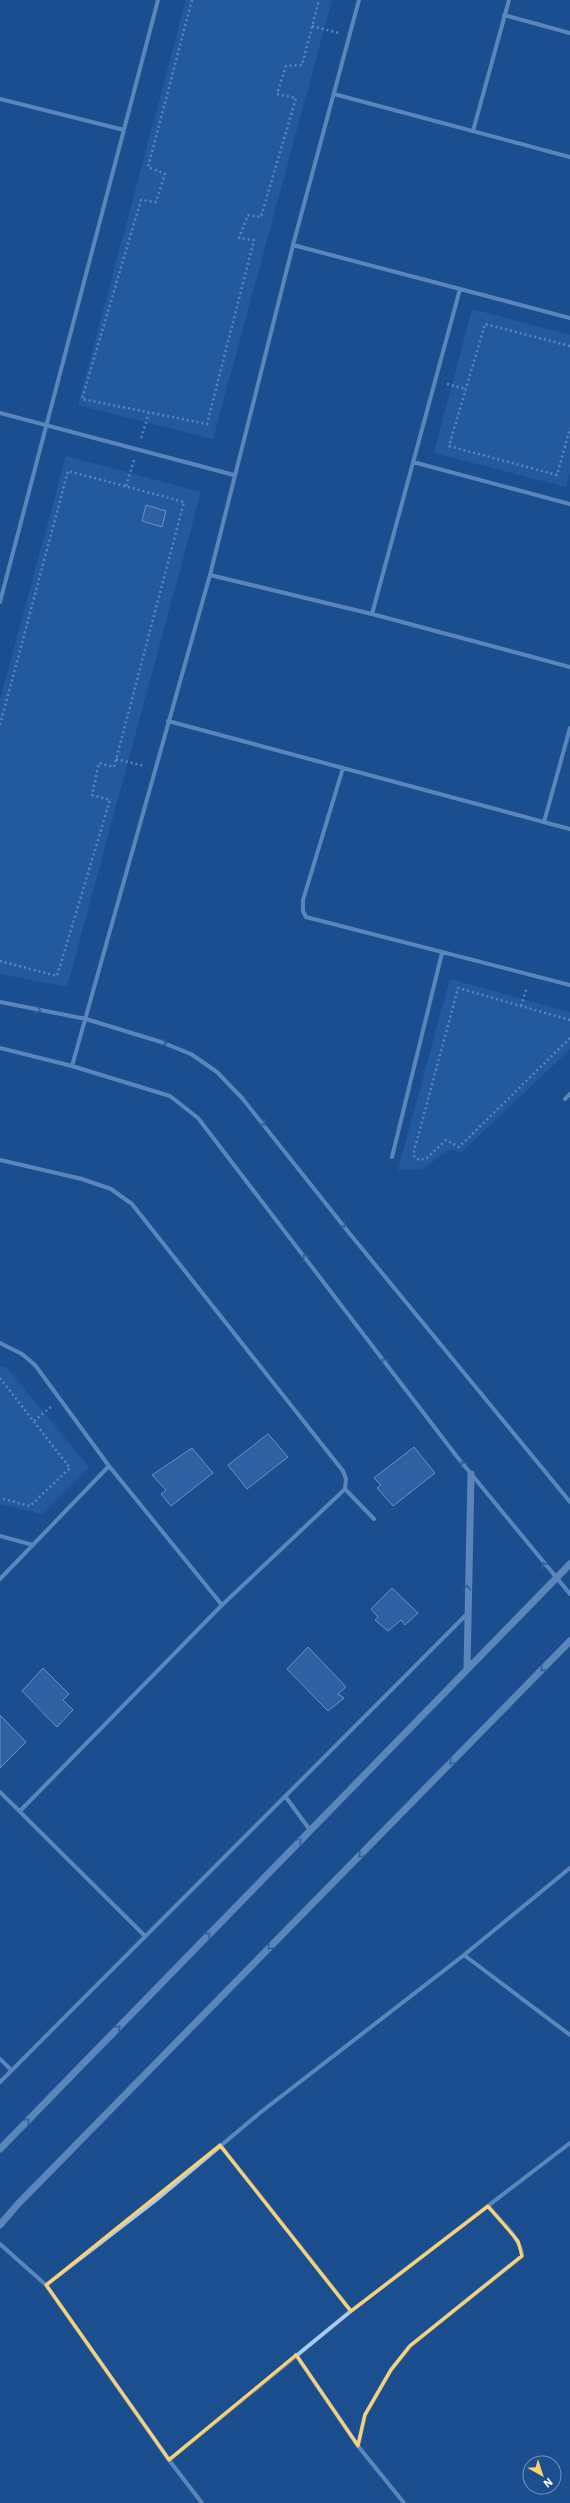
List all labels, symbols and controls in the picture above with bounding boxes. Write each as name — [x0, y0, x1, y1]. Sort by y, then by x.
one-way arrow — [35, 1005, 41, 1013]
one-way arrow — [160, 1039, 167, 1047]
one-way arrow — [258, 1119, 265, 1126]
one-way arrow — [339, 1221, 346, 1228]
one-way arrow — [302, 1255, 309, 1262]
one-way arrow — [381, 1358, 388, 1365]
one-way arrow — [460, 1461, 467, 1468]
one-way arrow — [542, 1562, 549, 1569]
one-way arrow — [463, 1585, 472, 1591]
one-way arrow — [540, 1664, 548, 1672]
one-way arrow — [449, 1757, 457, 1765]
one-way arrow — [294, 1838, 302, 1846]
one-way arrow — [358, 1850, 365, 1858]
one-way arrow — [203, 1932, 211, 1940]
one-way arrow — [267, 1942, 274, 1950]
one-way arrow — [113, 2025, 121, 2033]
one-way arrow — [22, 2118, 30, 2126]
north arrow — [522, 2455, 562, 2495]
text: N — [541, 2475, 556, 2491]

